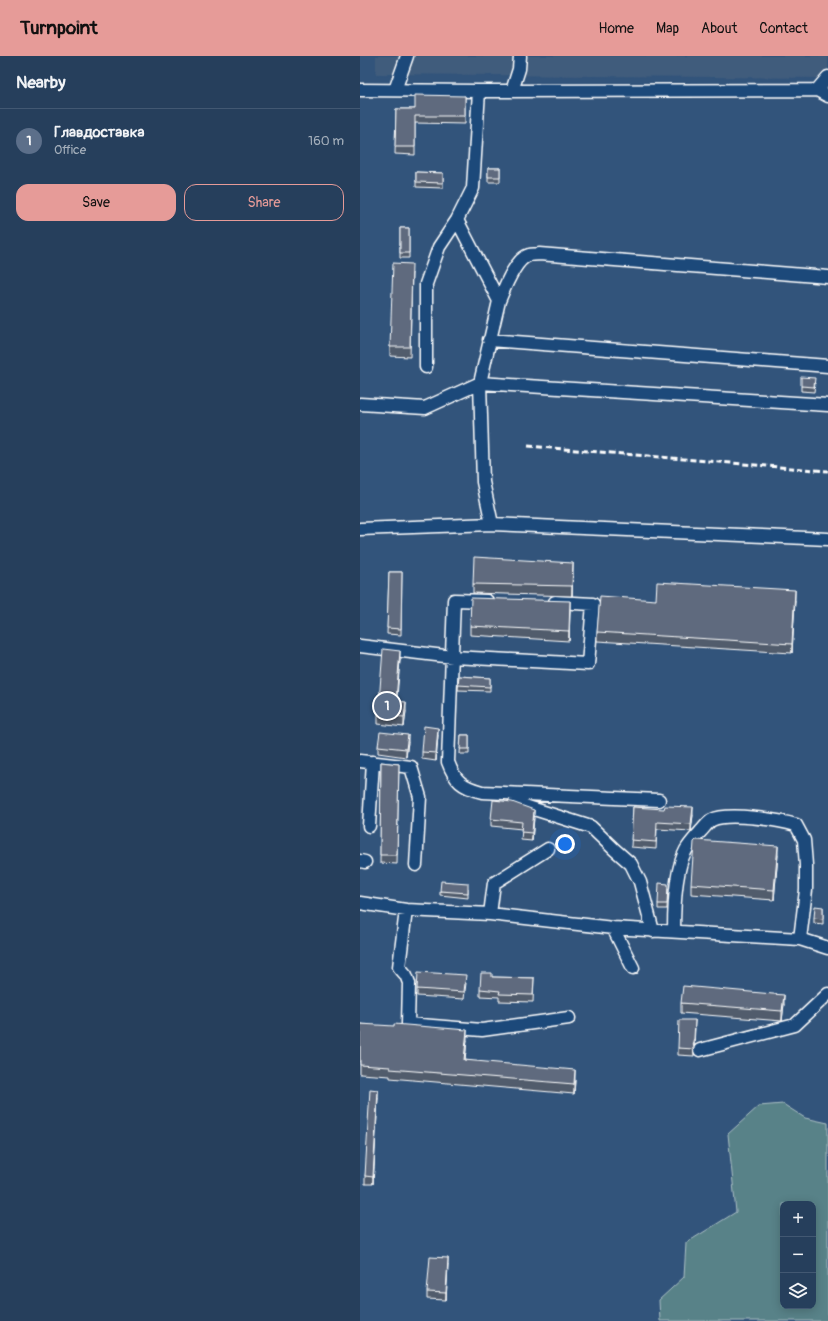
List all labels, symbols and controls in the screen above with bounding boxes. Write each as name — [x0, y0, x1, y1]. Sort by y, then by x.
text: Turnpoint — [20, 16, 98, 40]
text: Home — [599, 20, 634, 37]
text: Map — [656, 20, 679, 37]
text: About — [701, 20, 737, 37]
text: Contact — [759, 20, 808, 37]
text: Nearby — [16, 72, 65, 93]
text: Главдоставка — [54, 123, 144, 142]
text: 1 — [26, 133, 32, 149]
text: 160 m — [308, 133, 344, 149]
text: Office — [54, 142, 86, 158]
button: Save — [16, 184, 176, 221]
button: Share — [184, 184, 344, 221]
pin: 1 — [374, 691, 400, 721]
your location — [555, 834, 575, 854]
map controls — [780, 1201, 816, 1309]
button: + — [780, 1201, 816, 1237]
button: − — [780, 1237, 816, 1273]
button: layers — [780, 1273, 816, 1309]

